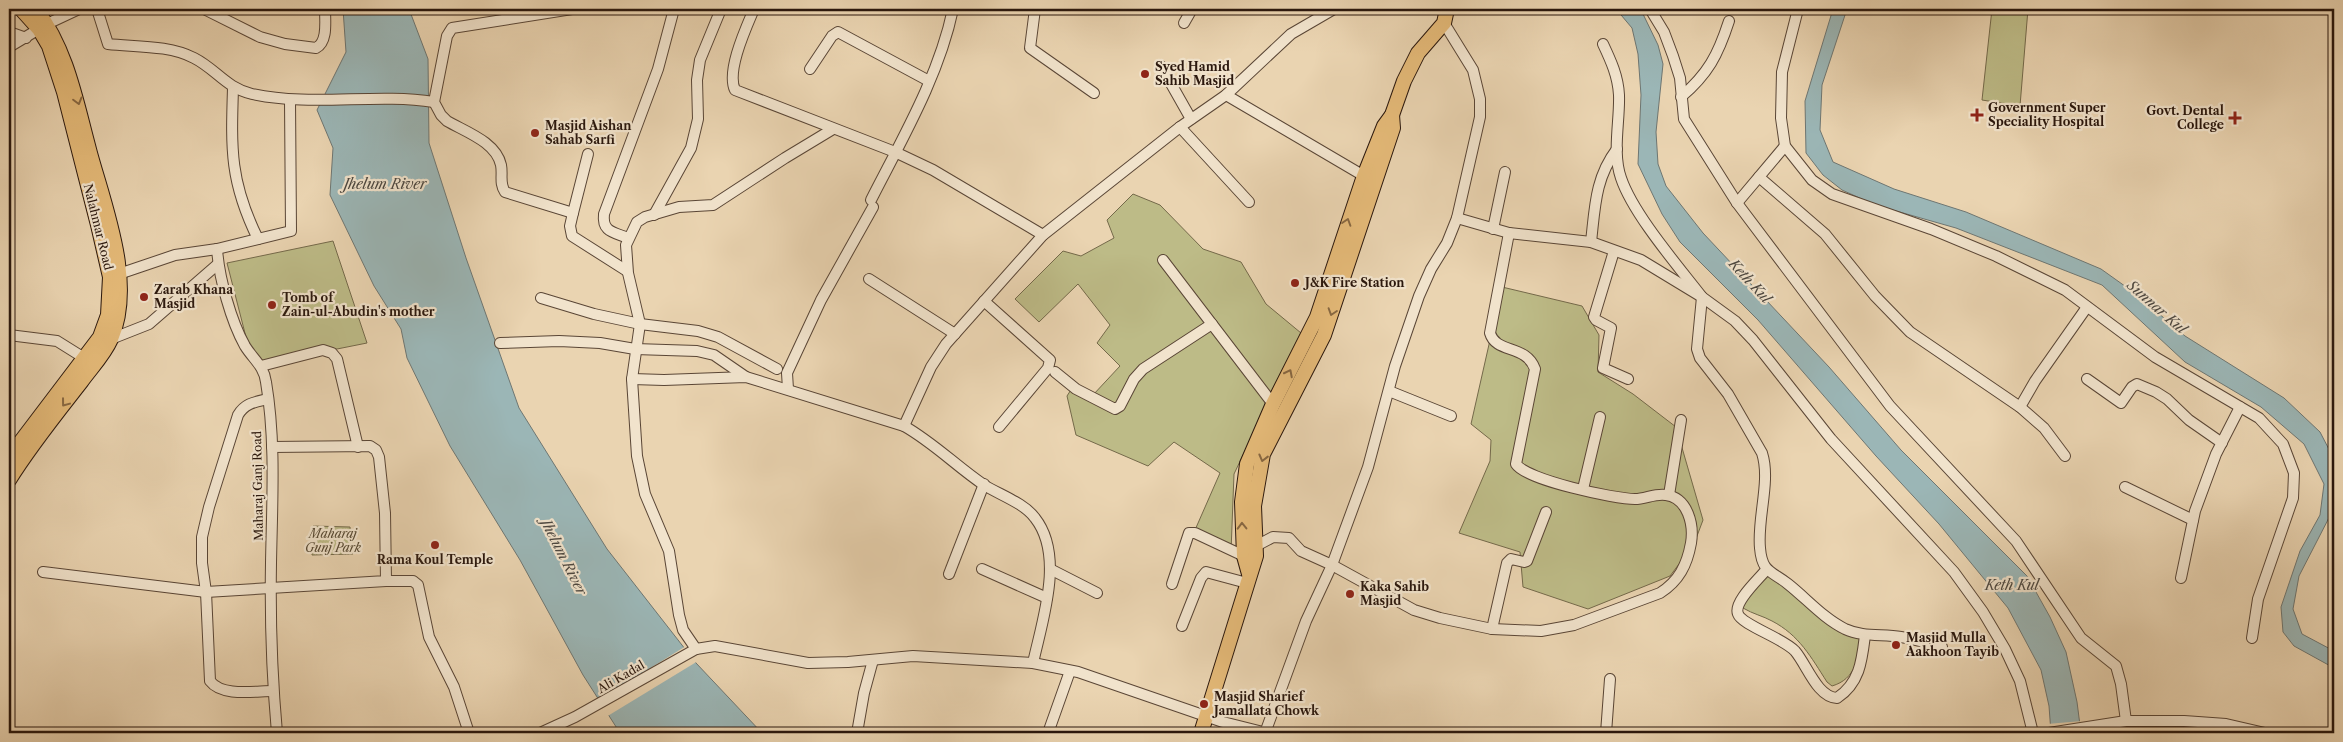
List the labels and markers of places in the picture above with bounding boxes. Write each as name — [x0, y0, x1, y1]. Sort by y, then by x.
place label: Syed Hamid Sahib Masjid — [1155, 59, 1234, 88]
marker: Syed Hamid Sahib Masjid — [1139, 68, 1151, 80]
place label: Government Super Speciality Hospital — [1988, 100, 2106, 129]
place label: Govt. Dental College — [2146, 103, 2224, 132]
marker: Government Super Speciality Hospital — [1970, 108, 1984, 122]
marker: Govt. Dental College — [2228, 111, 2242, 125]
place label: Masjid Aishan Sahab Sarfi — [545, 118, 632, 147]
marker: Masjid Aishan Sahab Sarfi — [529, 127, 541, 139]
place label: J&K Fire Station — [1303, 275, 1405, 290]
marker: J&K Fire Station — [1289, 277, 1301, 289]
place label: Zarab Khana Masjid — [154, 282, 234, 311]
place label: Tomb of Zain-ul-Abudin's mother — [282, 290, 435, 319]
marker: Zarab Khana Masjid — [138, 291, 150, 303]
marker: Tomb of Zain-ul-Abudin's mother — [266, 299, 278, 311]
marker: Rama Koul Temple — [429, 539, 441, 551]
place label: Rama Koul Temple — [377, 552, 493, 567]
place label: Kaka Sahib Masjid — [1360, 579, 1429, 608]
marker: Kaka Sahib Masjid — [1344, 588, 1356, 600]
place label: Masjid Mulla Aakhoon Tayib — [1905, 630, 1999, 659]
marker: Masjid Mulla Aakhoon Tayib — [1890, 639, 1902, 651]
place label: Masjid Sharief Jamallata Chowk — [1212, 689, 1320, 718]
marker: Masjid Sharief Jamallata Chowk — [1198, 698, 1210, 710]

